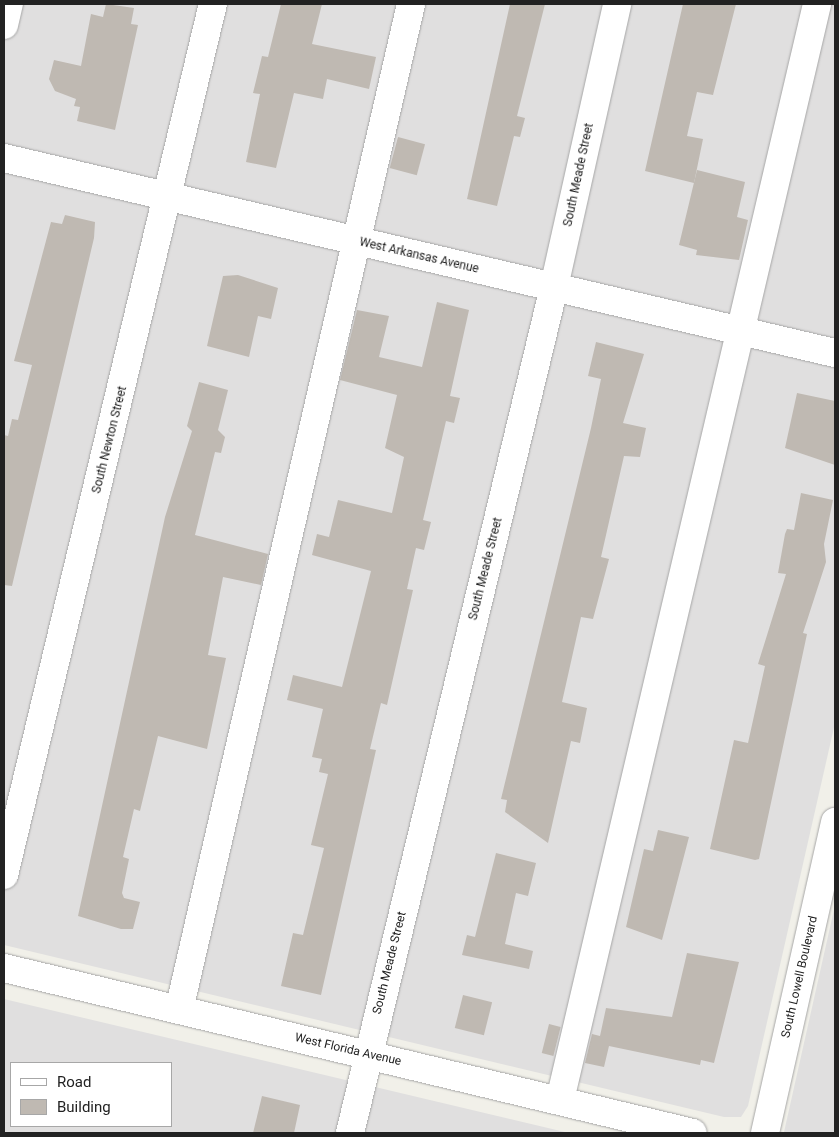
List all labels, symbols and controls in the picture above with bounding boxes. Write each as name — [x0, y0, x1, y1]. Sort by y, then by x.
street label: South Meade Street — [561, 122, 597, 228]
street label: West Arkansas Avenue — [358, 235, 480, 277]
street label: South Newton Street — [90, 385, 130, 495]
street label: South Meade Street — [466, 516, 506, 622]
street label: South Meade Street — [370, 910, 410, 1016]
street label: South Lowell Boulevard — [779, 915, 821, 1039]
street label: West Florida Avenue — [293, 1031, 403, 1069]
legend — [10, 1062, 172, 1127]
text: Road — [57, 1073, 91, 1091]
text: Building — [57, 1098, 111, 1116]

